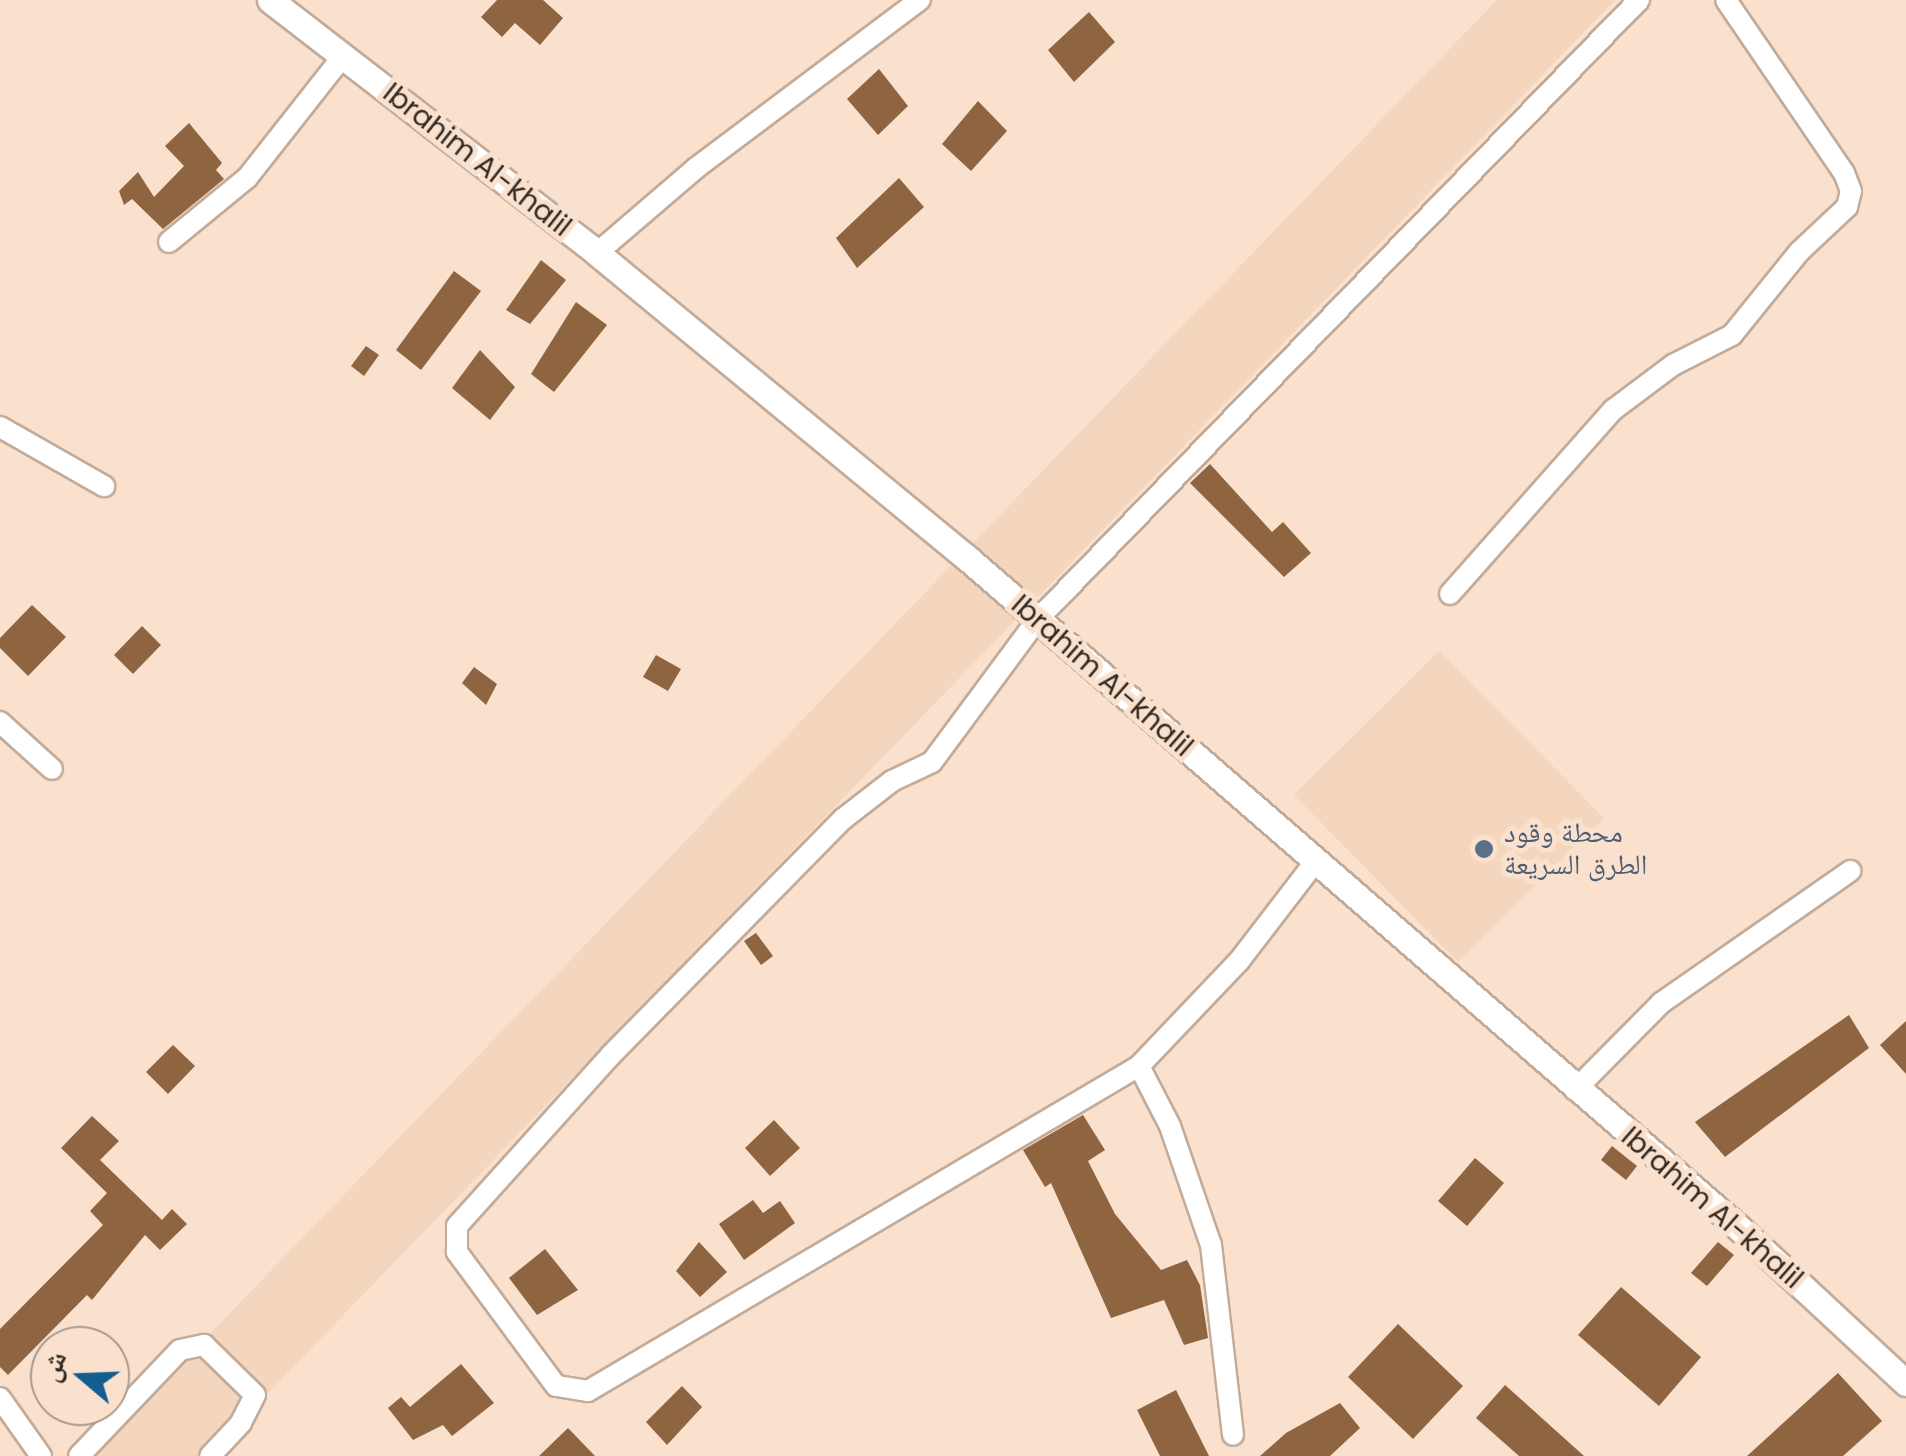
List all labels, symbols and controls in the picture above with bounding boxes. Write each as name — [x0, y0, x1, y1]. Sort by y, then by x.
street label: Ibrahim Al-khalil — [376, 76, 578, 244]
street label: Ibrahim Al-khalil — [1004, 588, 1200, 764]
place label: محطة وقود الطرق السريعة — [1504, 816, 1647, 882]
marker: محطة وقود الطرق السريعة — [1473, 838, 1495, 860]
street label: Ibrahim Al-khalil — [1614, 1120, 1810, 1296]
north arrow — [30, 1326, 130, 1426]
text: ش — [30, 1346, 76, 1387]

